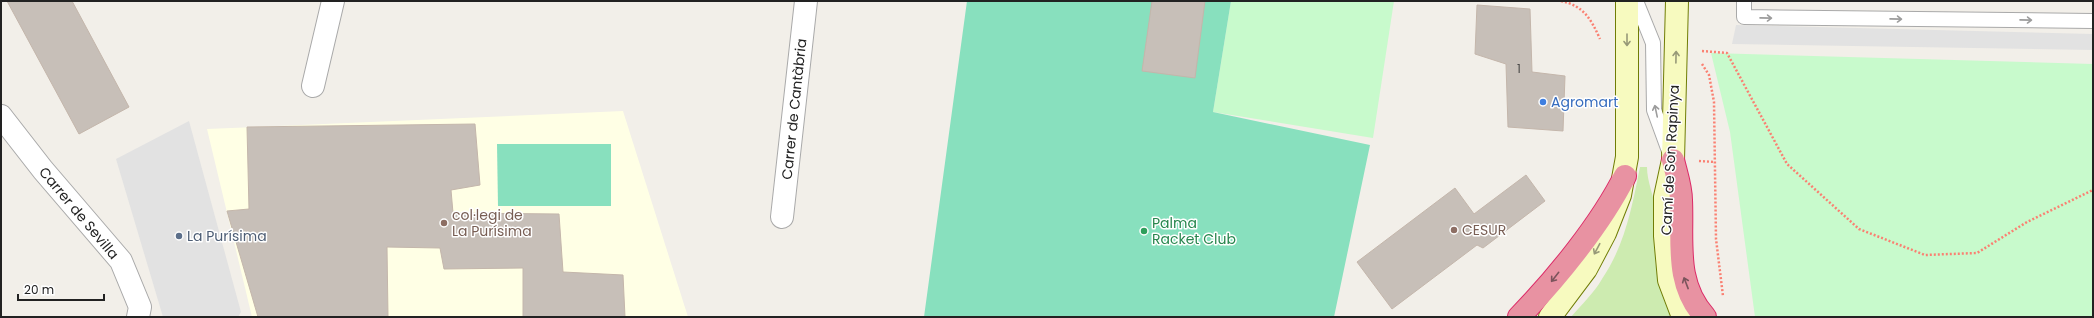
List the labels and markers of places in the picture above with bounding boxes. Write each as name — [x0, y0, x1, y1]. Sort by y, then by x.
place label: Agromart — [1551, 92, 1618, 112]
marker: Agromart — [1538, 97, 1548, 107]
place label: col·legi de La Purísima — [452, 205, 532, 241]
place label: Palma Racket Club — [1152, 213, 1236, 249]
marker: col·legi de La Purísima — [439, 218, 449, 228]
place label: CESUR — [1462, 220, 1506, 240]
marker: CESUR — [1449, 225, 1459, 235]
place label: La Purísima — [187, 226, 267, 246]
marker: Palma Racket Club — [1139, 226, 1149, 236]
marker: La Purísima — [174, 231, 184, 241]

